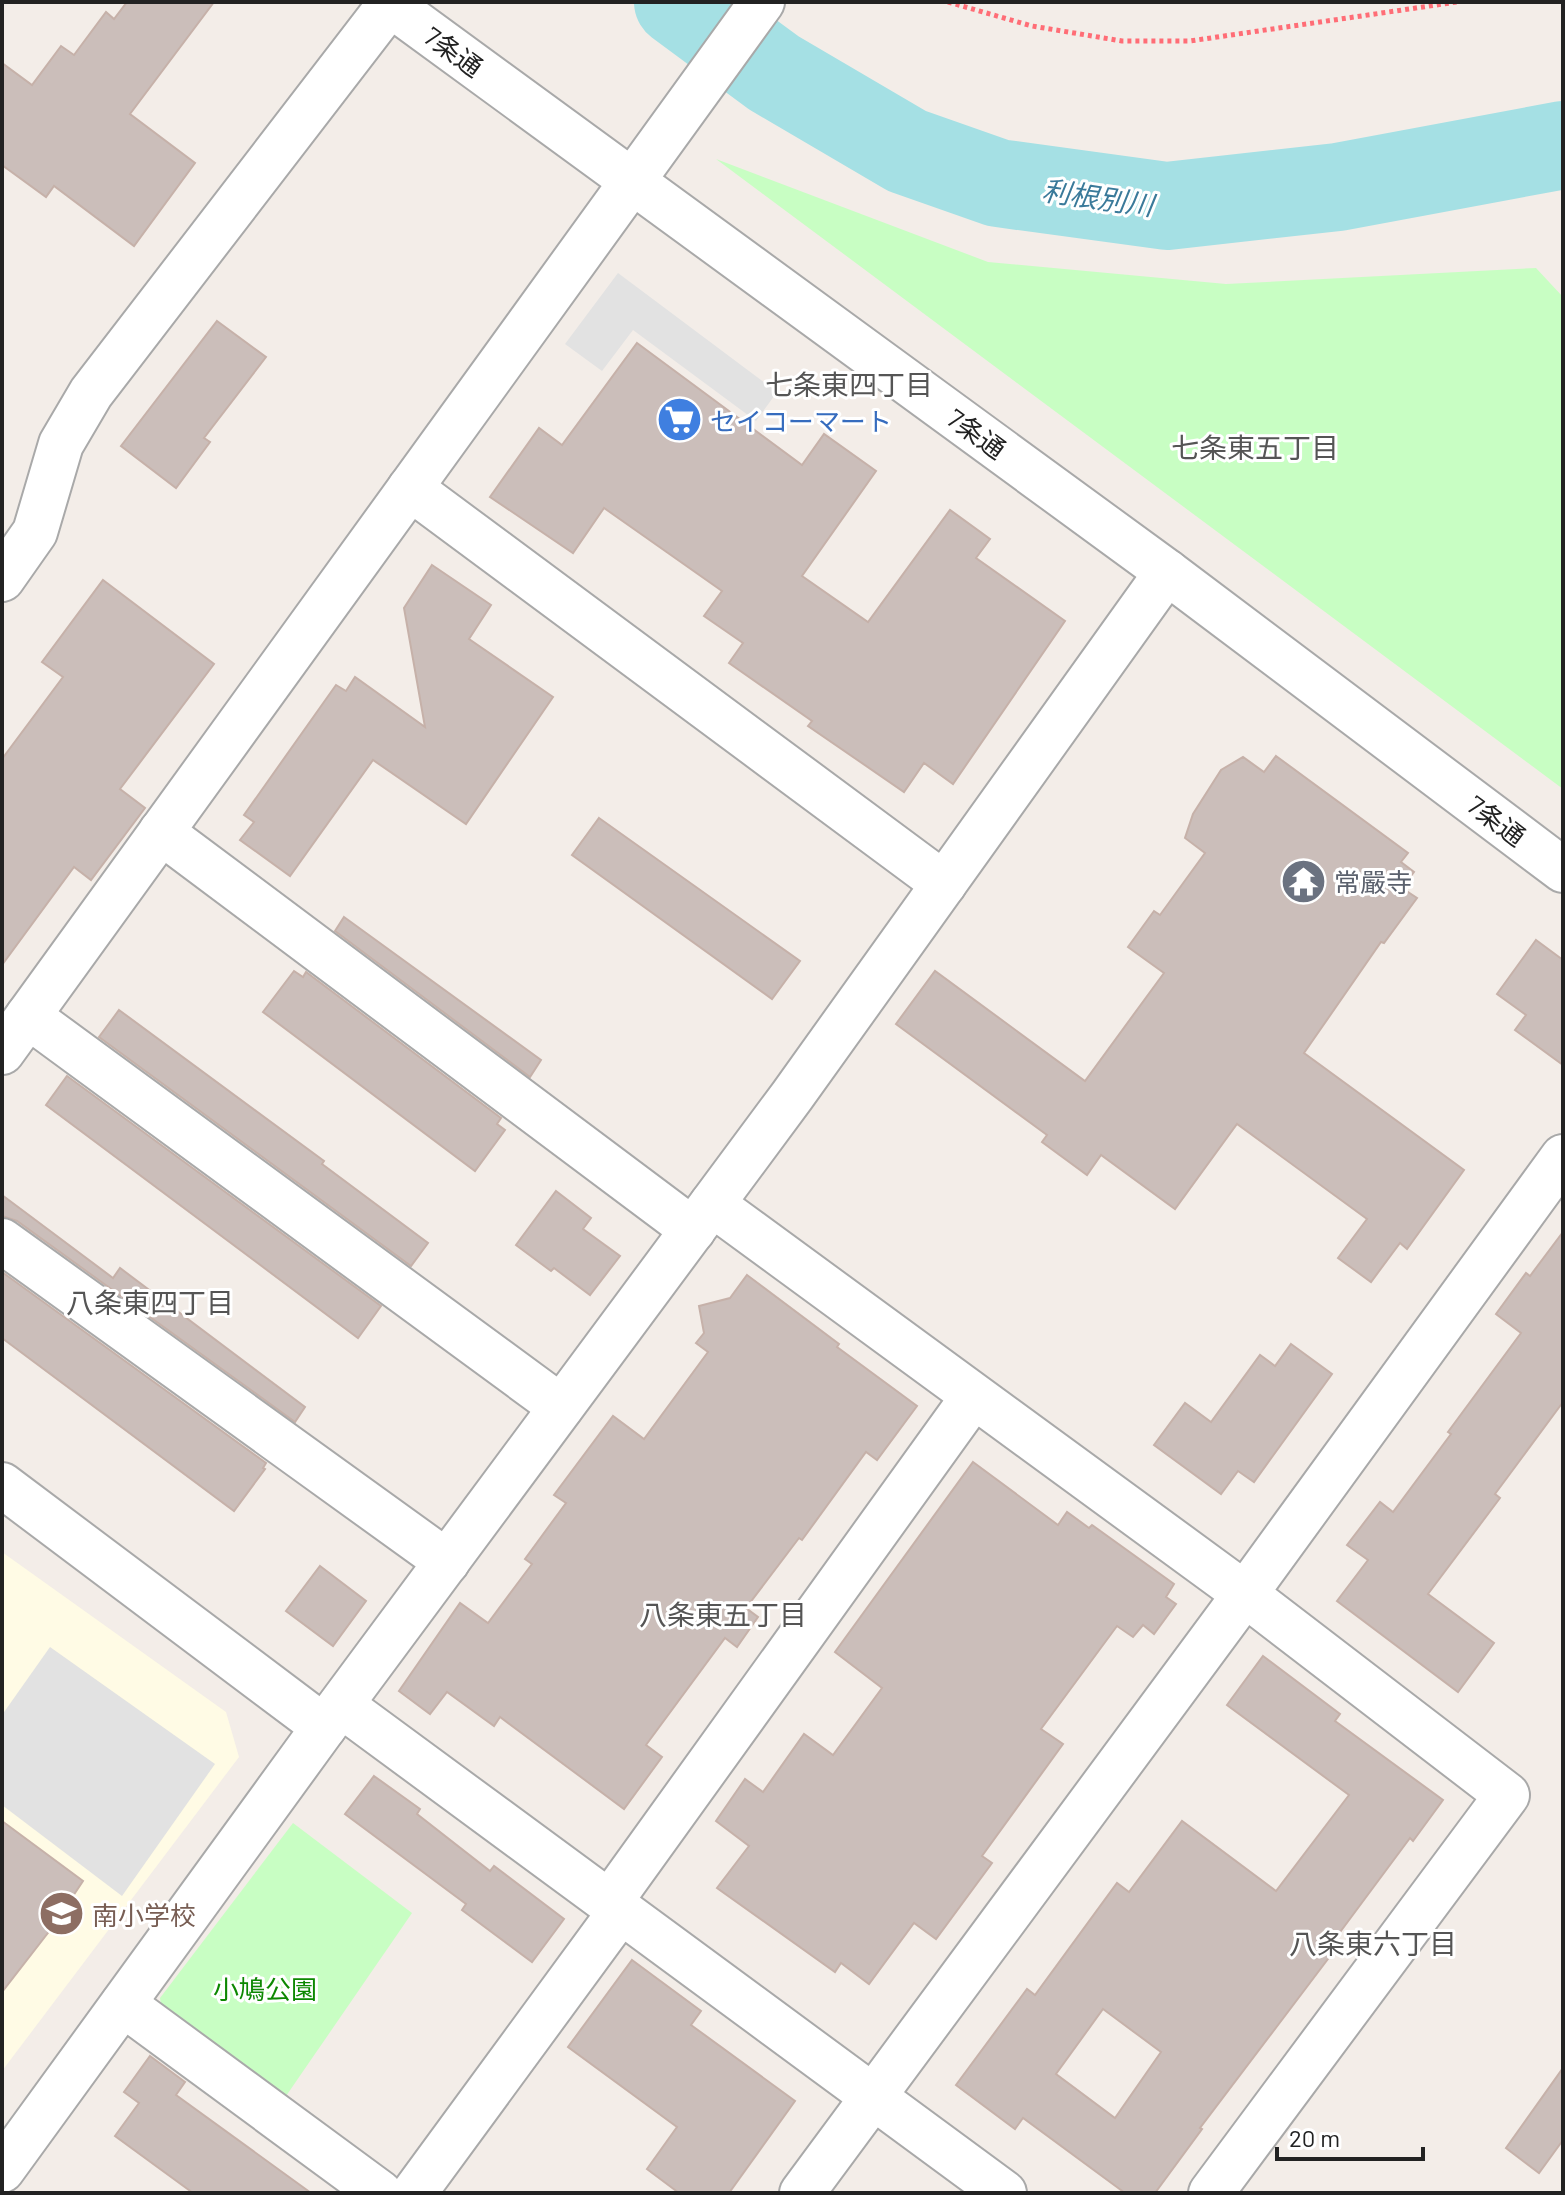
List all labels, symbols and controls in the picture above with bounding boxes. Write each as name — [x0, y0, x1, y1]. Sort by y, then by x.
street label: 7条通 — [419, 20, 489, 82]
water label: 利根別川 — [1040, 172, 1159, 222]
district label: 七条東四丁目 — [765, 367, 933, 401]
supermarket icon: セイコーマート — [655, 396, 703, 444]
street label: 7条通 — [942, 402, 1012, 464]
place label: セイコーマート — [710, 405, 892, 436]
district label: 七条東五丁目 — [1171, 430, 1339, 464]
street label: 7条通 — [1462, 788, 1532, 852]
temple icon: 常嚴寺 — [1279, 857, 1327, 905]
place label: 常嚴寺 — [1334, 866, 1412, 897]
district label: 八条東四丁目 — [66, 1285, 234, 1319]
district label: 八条東五丁目 — [639, 1597, 807, 1631]
school or university icon: 南小学校 — [37, 1890, 85, 1938]
place label: 南小学校 — [92, 1899, 196, 1930]
district label: 八条東六丁目 — [1289, 1926, 1457, 1960]
park label: 小鳩公園 — [213, 1973, 317, 2004]
scale bar — [1277, 2111, 1423, 2161]
text: 20 m — [1289, 2123, 1340, 2152]

